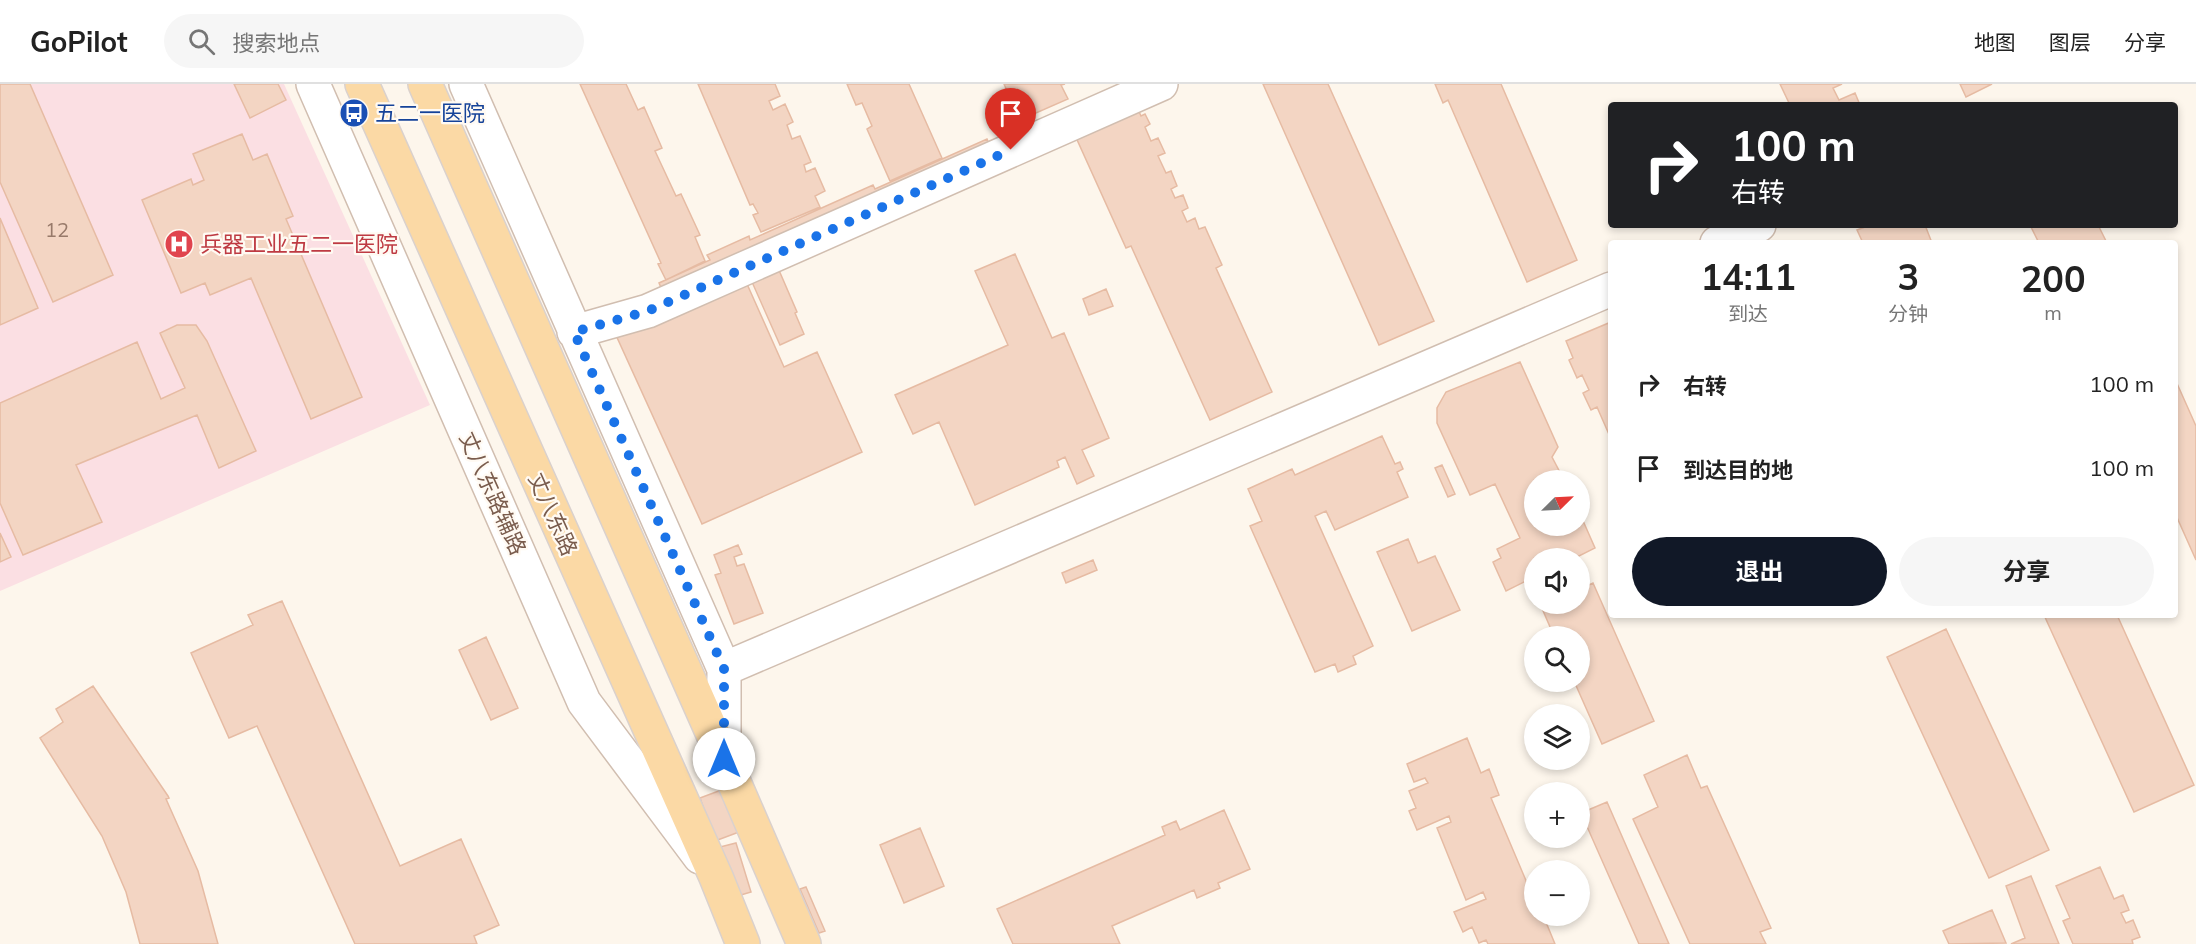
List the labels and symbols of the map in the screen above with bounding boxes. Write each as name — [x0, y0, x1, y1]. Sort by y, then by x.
pin — [985, 88, 1036, 150]
bus stop icon: 五二一医院 — [338, 97, 370, 129]
place label: 五二一医院 — [375, 99, 485, 127]
house number: 12 — [45, 217, 69, 242]
hospital icon: 兵器工业五二一医院 — [163, 228, 195, 260]
place label: 兵器工业五二一医院 — [200, 230, 398, 258]
street label: 丈八东路辅路 — [453, 427, 533, 559]
street label: 丈八东路 — [522, 468, 584, 560]
north arrow — [1524, 470, 1590, 536]
position arrow — [692, 727, 756, 791]

